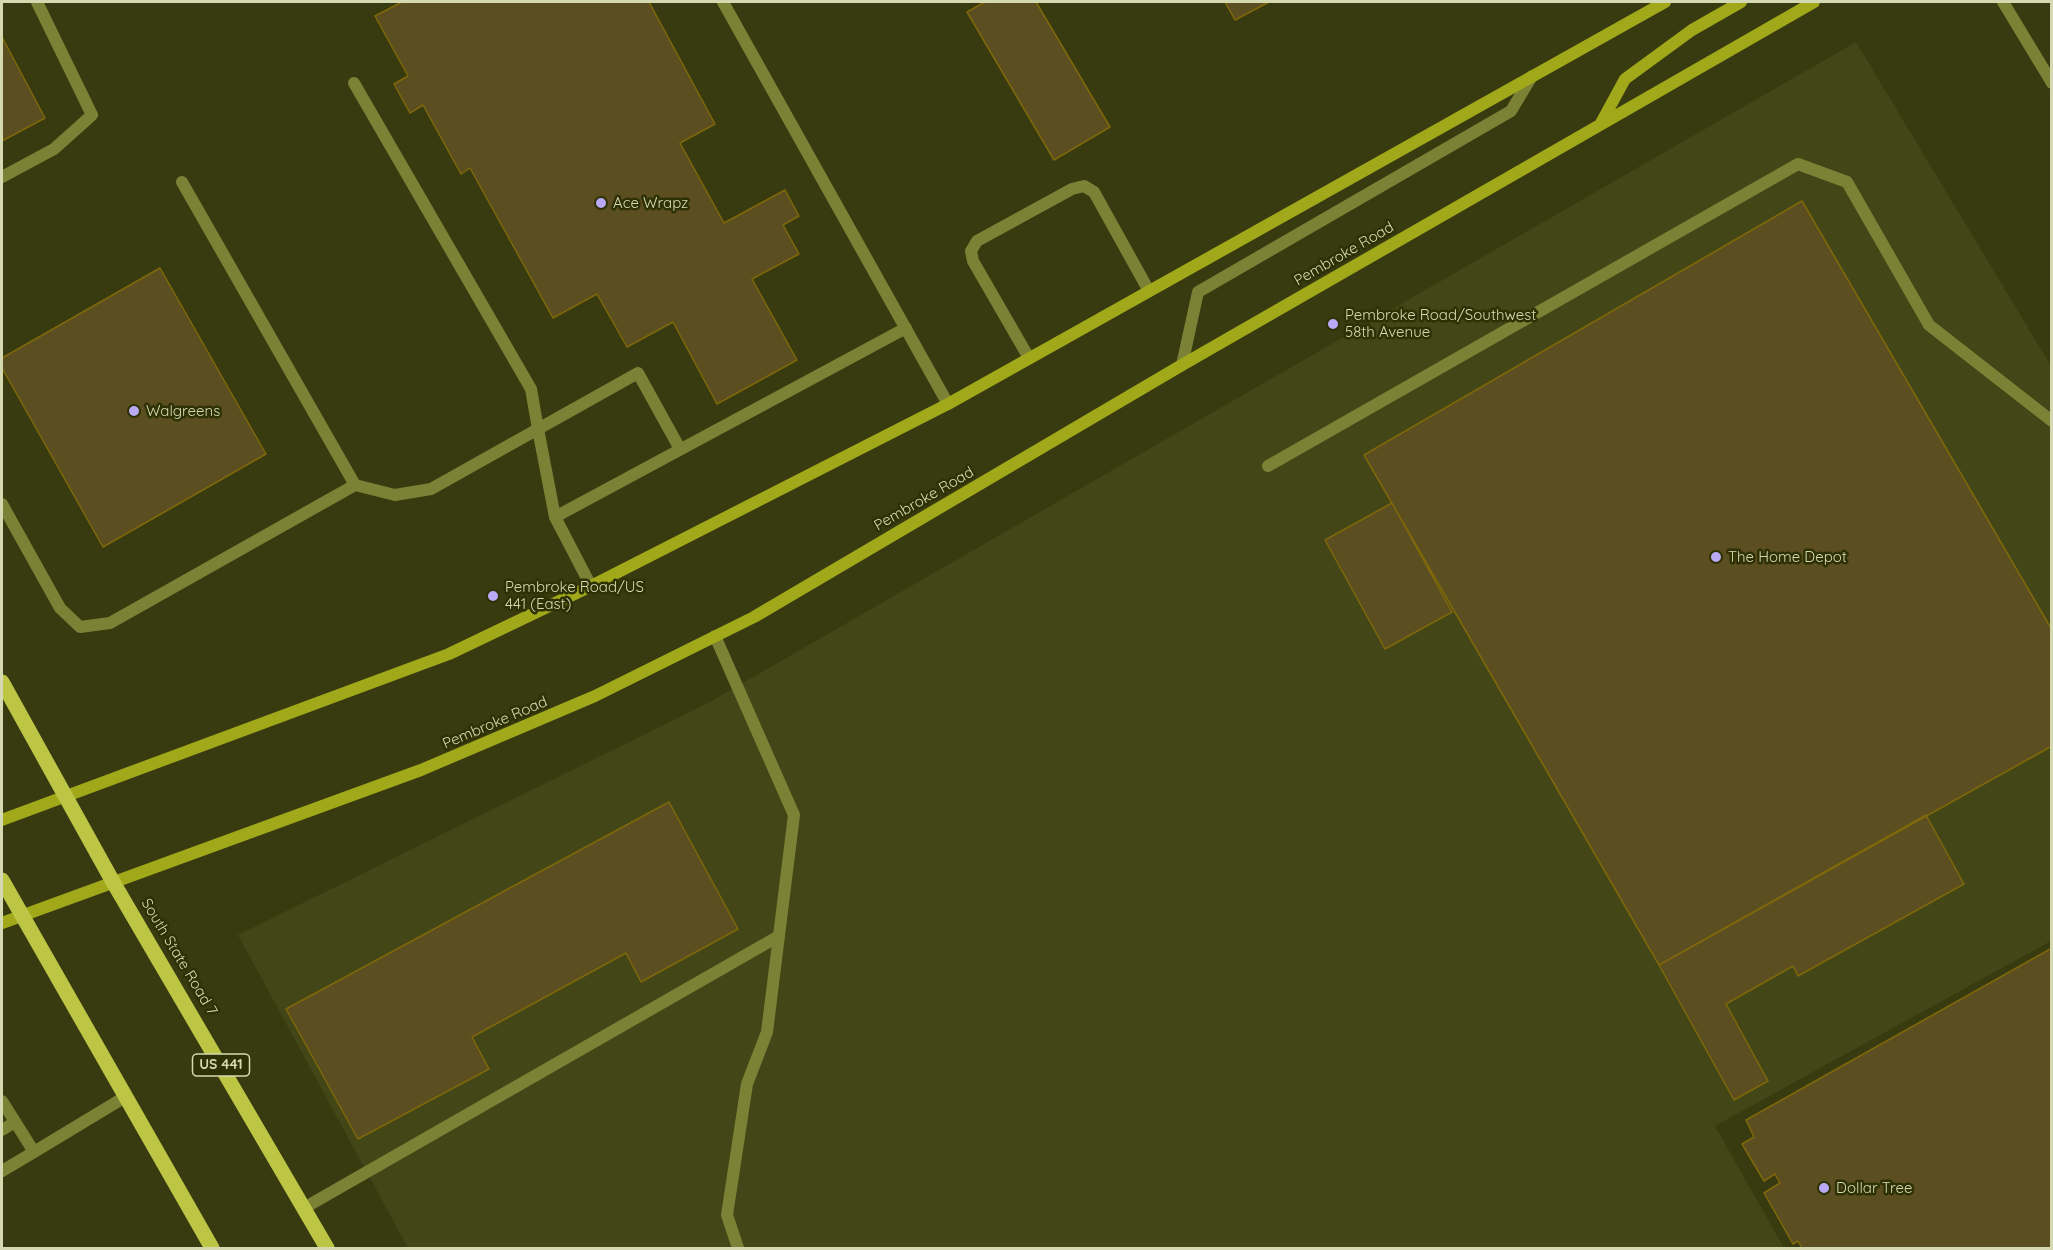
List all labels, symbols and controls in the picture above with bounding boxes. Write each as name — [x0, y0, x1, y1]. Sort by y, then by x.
place label: Ace Wrapz — [613, 194, 688, 212]
marker: Ace Wrapz — [594, 196, 608, 210]
street label: Pembroke Road — [1291, 218, 1397, 290]
place label: Pembroke Road/Southwest 58th Avenue — [1345, 306, 1536, 341]
marker: Pembroke Road/Southwest 58th Avenue — [1326, 317, 1340, 331]
place label: Walgreens — [146, 402, 220, 420]
marker: Walgreens — [127, 404, 141, 418]
street label: Pembroke Road — [871, 463, 977, 535]
place label: The Home Depot — [1728, 548, 1847, 566]
marker: The Home Depot — [1709, 550, 1723, 564]
place label: Pembroke Road/US 441 (East) — [505, 578, 644, 613]
marker: Pembroke Road/US 441 (East) — [486, 589, 500, 603]
street label: Pembroke Road — [440, 693, 550, 753]
street label: South State Road 7 — [137, 895, 221, 1019]
road number: US 441 — [192, 1054, 250, 1076]
place label: Dollar Tree — [1836, 1179, 1912, 1197]
marker: Dollar Tree — [1817, 1181, 1831, 1195]

